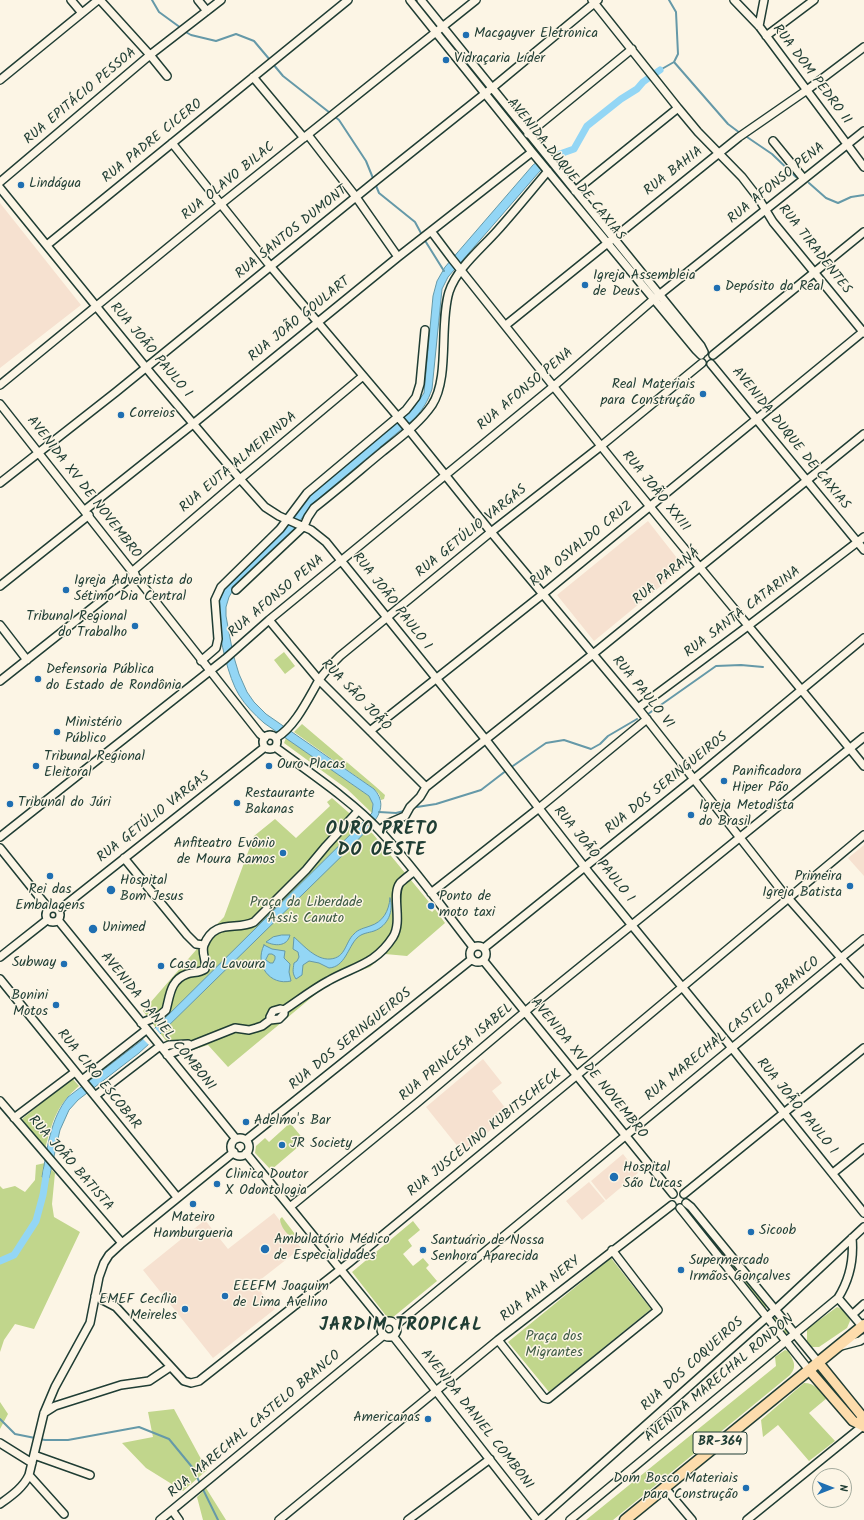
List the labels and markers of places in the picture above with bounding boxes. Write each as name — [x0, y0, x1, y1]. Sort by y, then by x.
place label: Macgayver Eletronica — [474, 27, 598, 43]
marker: Macgayver Eletronica — [461, 30, 471, 40]
place label: Vidraçaria Líder — [454, 52, 545, 68]
marker: Vidraçaria Líder — [441, 55, 451, 65]
place label: Lindágua — [29, 177, 81, 193]
marker: Lindágua — [16, 180, 26, 190]
place label: Igreja Assembleia de Deus — [593, 269, 696, 302]
marker: Igreja Assembleia de Deus — [580, 280, 590, 290]
place label: Depósito da Real — [725, 280, 824, 296]
marker: Depósito da Real — [712, 283, 722, 293]
place label: Real Materiais para Construção — [601, 378, 695, 410]
marker: Real Materiais para Construção — [698, 389, 708, 399]
place label: Correios — [129, 407, 175, 423]
marker: Correios — [116, 410, 126, 420]
place label: Igreja Adventista do Sétimo Dia Central — [74, 574, 192, 606]
marker: Igreja Adventista do Sétimo Dia Central — [61, 585, 71, 595]
place label: Tribunal Regional do Trabalho — [26, 610, 127, 642]
marker: Tribunal Regional do Trabalho — [130, 621, 140, 631]
place label: Defensoria Pública do Estado de Rondônia — [46, 663, 182, 696]
marker: Defensoria Pública do Estado de Rondônia — [33, 674, 43, 684]
place label: Ministério Público — [65, 716, 122, 748]
marker: Ministério Público — [52, 727, 62, 737]
place label: Tribunal Regional Eleitoral — [44, 750, 145, 782]
place label: Ouro Placas — [277, 758, 345, 774]
marker: Tribunal Regional Eleitoral — [31, 761, 41, 771]
marker: Ouro Placas — [264, 761, 274, 771]
place label: Panificadora Hiper Pão — [732, 765, 802, 798]
marker: Panificadora Hiper Pão — [719, 776, 729, 786]
place label: Restaurante Bakanas — [245, 787, 315, 820]
place label: Tribunal do Júri — [18, 796, 111, 812]
marker: Restaurante Bakanas — [232, 798, 242, 808]
marker: Tribunal do Júri — [5, 799, 15, 809]
place label: Igreja Metodista do Brasil — [699, 799, 794, 832]
marker: Igreja Metodista do Brasil — [686, 810, 696, 820]
place label: Anfiteatro Evônio de Moura Ramos — [174, 837, 275, 870]
marker: Anfiteatro Evônio de Moura Ramos — [278, 848, 288, 858]
place label: Primeira Igreja Batista — [762, 870, 842, 902]
marker: Rei das Embalagens — [45, 871, 55, 881]
place label: Hospital Bom Jesus — [120, 874, 184, 906]
marker: Primeira Igreja Batista — [845, 881, 855, 891]
place label: Rei das Embalagens — [15, 883, 85, 916]
marker: Hospital Bom Jesus — [105, 884, 117, 896]
place label: Ponto de moto taxi — [439, 890, 495, 922]
marker: Ponto de moto taxi — [426, 901, 436, 911]
place label: Unimed — [102, 921, 146, 937]
marker: Unimed — [87, 923, 99, 935]
place label: Subway — [12, 956, 56, 972]
place label: Casa da Lavoura — [169, 958, 266, 974]
marker: Subway — [59, 959, 69, 969]
marker: Casa da Lavoura — [156, 961, 166, 971]
place label: Bonini Motos — [11, 989, 48, 1022]
marker: Bonini Motos — [51, 1000, 61, 1010]
place label: Adelmo's Bar — [254, 1114, 330, 1130]
marker: Adelmo's Bar — [241, 1117, 251, 1127]
place label: JR Society — [290, 1137, 352, 1153]
marker: JR Society — [277, 1140, 287, 1150]
place label: Hospital São Lucas — [623, 1161, 682, 1194]
place label: Clinica Doutor X Odontologia — [225, 1168, 308, 1200]
marker: Hospital São Lucas — [608, 1171, 620, 1183]
marker: Clinica Doutor X Odontologia — [212, 1179, 222, 1189]
marker: Mateiro Hamburgueria — [188, 1199, 198, 1209]
place label: Mateiro Hamburgueria — [153, 1211, 233, 1244]
place label: Sicoob — [759, 1224, 796, 1240]
marker: Sicoob — [746, 1227, 756, 1237]
place label: Ambulatório Médico de Especialidades — [274, 1233, 389, 1266]
place label: Santuário de Nossa Senhora Aparecida — [431, 1234, 544, 1266]
marker: Ambulatório Médico de Especialidades — [259, 1243, 271, 1255]
marker: Santuário de Nossa Senhora Aparecida — [418, 1245, 428, 1255]
place label: Supermercado Irmãos Gonçalves — [689, 1254, 790, 1286]
marker: Supermercado Irmãos Gonçalves — [676, 1265, 686, 1275]
place label: EEEFM Joaquim de Lima Avelino — [233, 1280, 329, 1312]
marker: EEEFM Joaquim de Lima Avelino — [220, 1291, 230, 1301]
place label: EMEF Cecília Meireles — [99, 1293, 177, 1326]
marker: EMEF Cecília Meireles — [180, 1304, 190, 1314]
place label: Americanas — [353, 1411, 420, 1427]
marker: Americanas — [423, 1414, 433, 1424]
place label: Dom Bosco Materiais para Construção — [613, 1472, 738, 1504]
marker: Dom Bosco Materiais para Construção — [741, 1483, 751, 1493]

